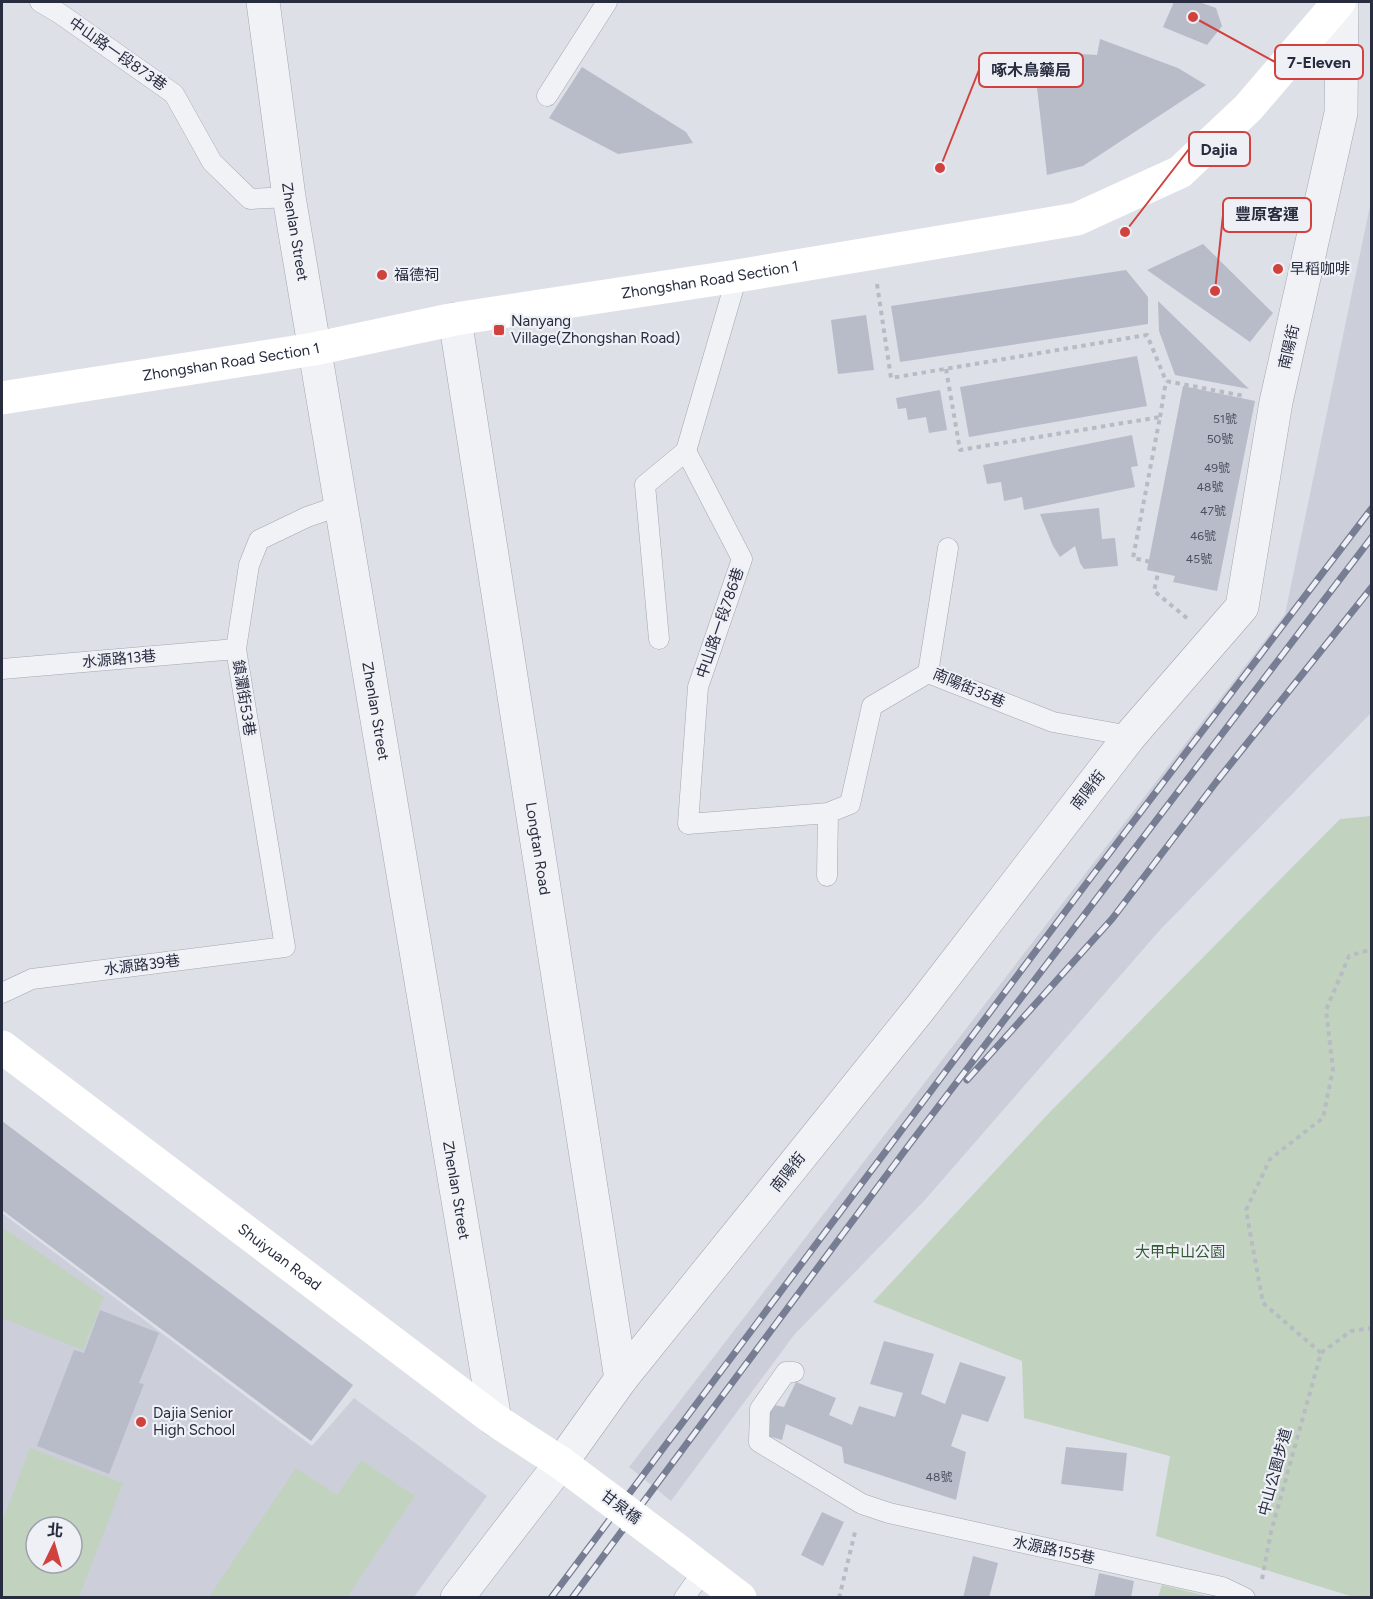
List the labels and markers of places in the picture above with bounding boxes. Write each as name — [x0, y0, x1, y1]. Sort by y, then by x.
callout: 7-Eleven — [1275, 45, 1363, 79]
callout: 啄木鳥藥局 — [979, 53, 1083, 87]
callout: Dajia — [1189, 132, 1250, 166]
callout: 豐原客運 — [1223, 198, 1311, 232]
place label: 早稻咖啡 — [1290, 260, 1350, 278]
marker: 早稻咖啡 — [1271, 262, 1285, 276]
place label: 福德祠 — [394, 266, 439, 284]
marker: 福德祠 — [375, 268, 389, 282]
place label: Nanyang Village(Zhongshan Road) — [511, 312, 680, 347]
marker: Nanyang Village(Zhongshan Road) — [492, 323, 506, 337]
place label: Dajia Senior High School — [153, 1404, 235, 1439]
marker: Dajia Senior High School — [134, 1415, 148, 1429]

